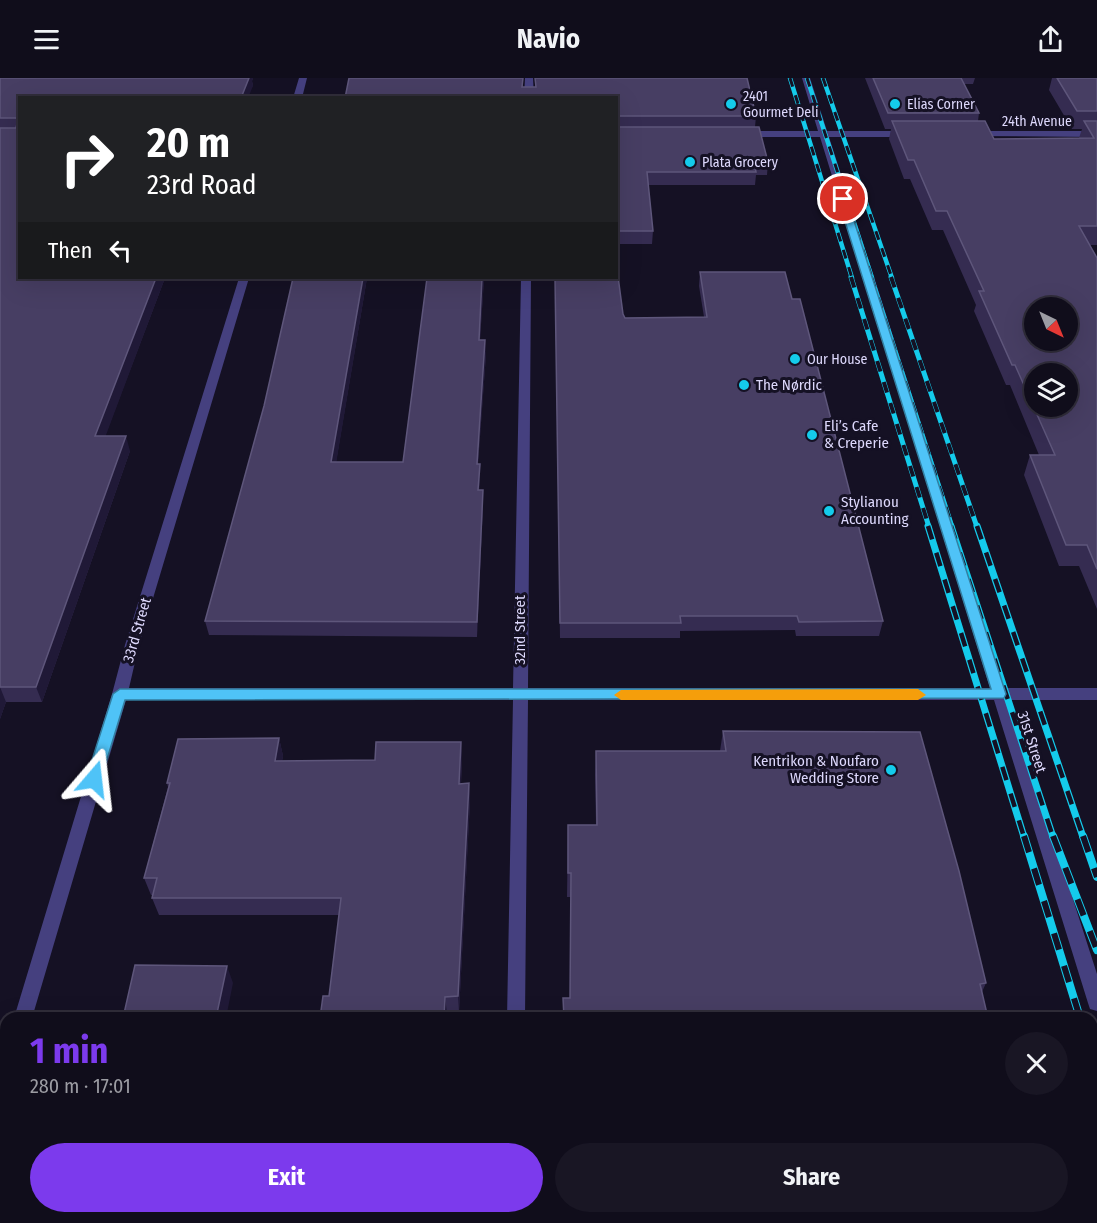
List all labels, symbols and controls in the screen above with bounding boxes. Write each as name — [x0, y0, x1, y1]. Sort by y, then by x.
icon: menu — [30, 23, 63, 56]
text: Navio — [517, 23, 580, 55]
icon: share — [1034, 23, 1067, 56]
place label: 2401 Gourmet Deli — [743, 88, 818, 121]
place label: Elias Corner — [907, 96, 975, 113]
marker: 2401 Gourmet Deli — [724, 97, 738, 111]
marker: Elias Corner — [888, 97, 902, 111]
street label: 24th Avenue — [1002, 113, 1072, 130]
text: 20 m — [147, 118, 230, 168]
icon: right — [48, 120, 126, 198]
place label: Plata Grocery — [702, 154, 779, 171]
marker: Plata Grocery — [683, 155, 697, 169]
text: 23rd Road — [147, 169, 257, 201]
pin — [817, 173, 868, 224]
icon: arrive — [826, 182, 859, 215]
icon: left — [104, 234, 137, 267]
text: Then — [48, 237, 92, 264]
north arrow — [1024, 297, 1078, 351]
map controls — [1024, 297, 1078, 417]
place label: Our House — [807, 351, 867, 368]
marker: Our House — [788, 352, 802, 366]
button: layers — [1024, 363, 1078, 417]
place label: The Nørdic — [756, 376, 822, 394]
marker: The Nørdic — [737, 378, 751, 392]
place label: Eli’s Cafe & Creperie — [824, 417, 889, 452]
marker: Eli’s Cafe & Creperie — [805, 428, 819, 442]
place label: Stylianou Accounting — [841, 493, 908, 528]
marker: Stylianou Accounting — [822, 504, 836, 518]
street label: 33rd Street — [119, 595, 155, 665]
street label: 32nd Street — [511, 595, 529, 665]
street label: 31st Street — [1014, 709, 1050, 775]
position arrow — [62, 747, 126, 811]
place label: Kentrikon & Noufaro Wedding Store — [753, 752, 879, 787]
marker: Kentrikon & Noufaro Wedding Store — [884, 763, 898, 777]
text: 1 min — [30, 1029, 108, 1073]
button: close — [1005, 1032, 1068, 1095]
text: 280 m · 17:01 — [30, 1074, 131, 1098]
button: Exit — [30, 1143, 543, 1212]
button: Share — [555, 1143, 1068, 1212]

